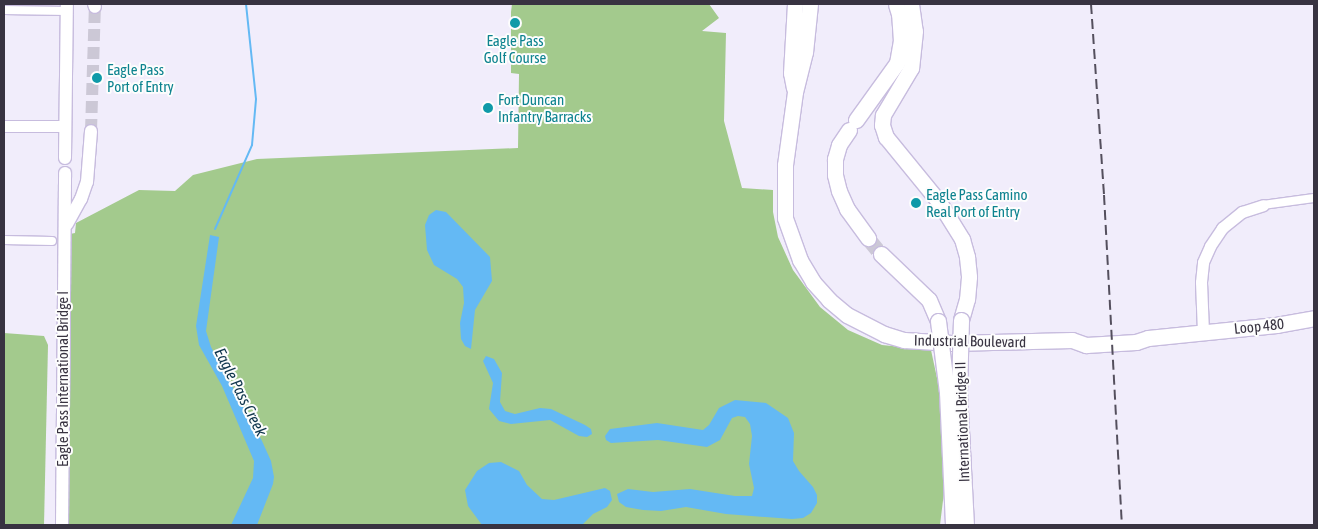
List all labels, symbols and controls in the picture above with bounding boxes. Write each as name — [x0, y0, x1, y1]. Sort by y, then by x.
marker: Eagle Pass Golf Course — [509, 17, 521, 29]
place label: Eagle Pass Golf Course — [484, 31, 546, 66]
place label: Eagle Pass Port of Entry — [107, 60, 174, 95]
marker: Eagle Pass Port of Entry — [91, 72, 103, 84]
place label: Fort Duncan Infantry Barracks — [498, 90, 592, 125]
marker: Fort Duncan Infantry Barracks — [482, 102, 494, 114]
place label: Eagle Pass Camino Real Port of Entry — [926, 185, 1027, 220]
marker: Eagle Pass Camino Real Port of Entry — [910, 197, 922, 209]
street label: Eagle Pass International Bridge I — [54, 291, 72, 467]
street label: Loop 480 — [1233, 314, 1285, 338]
street label: Industrial Boulevard — [914, 331, 1026, 351]
water label: Eagle Pass Creek — [211, 345, 271, 439]
street label: International Bridge II — [951, 361, 973, 483]

